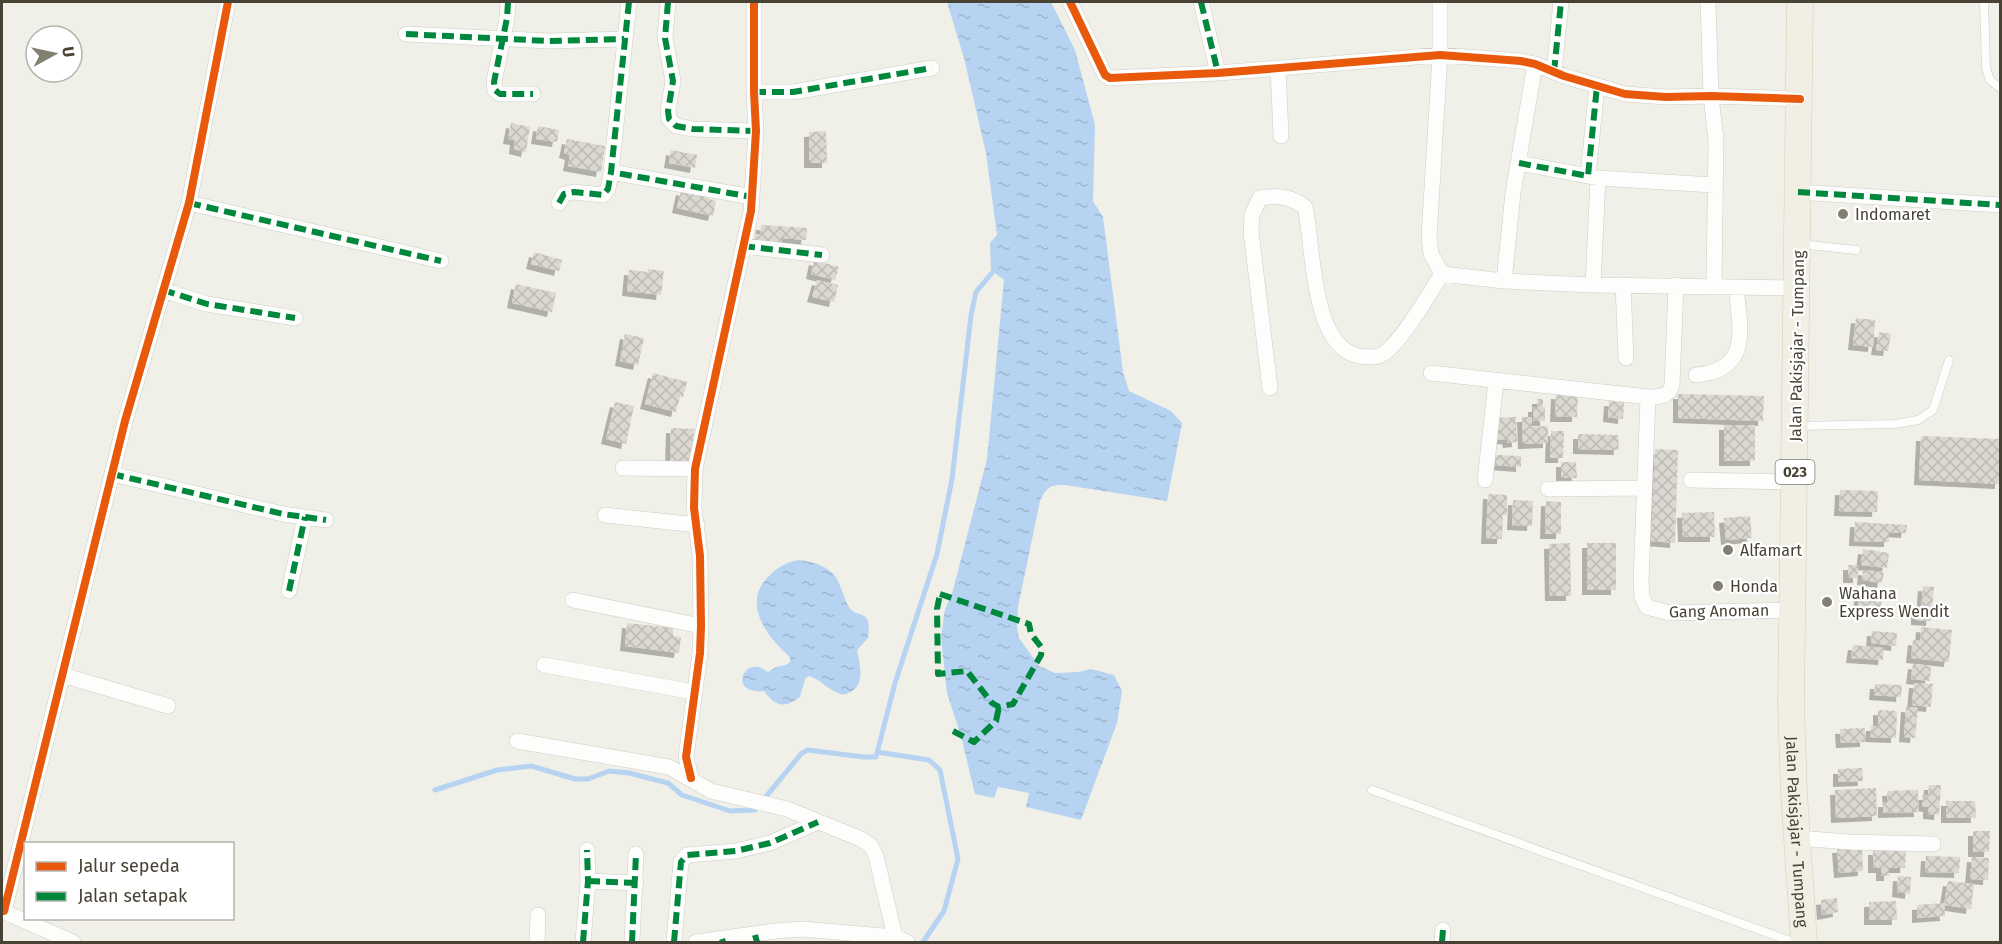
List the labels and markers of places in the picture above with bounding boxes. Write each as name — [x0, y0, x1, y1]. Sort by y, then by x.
place label: Indomaret — [1855, 205, 1931, 224]
marker: Indomaret — [1836, 207, 1850, 221]
place label: Alfamart — [1740, 541, 1802, 560]
marker: Alfamart — [1721, 543, 1735, 557]
place label: Honda — [1730, 577, 1778, 596]
marker: Honda — [1711, 579, 1725, 593]
place label: Wahana Express Wendit — [1839, 584, 1949, 621]
marker: Wahana Express Wendit — [1820, 595, 1834, 609]

